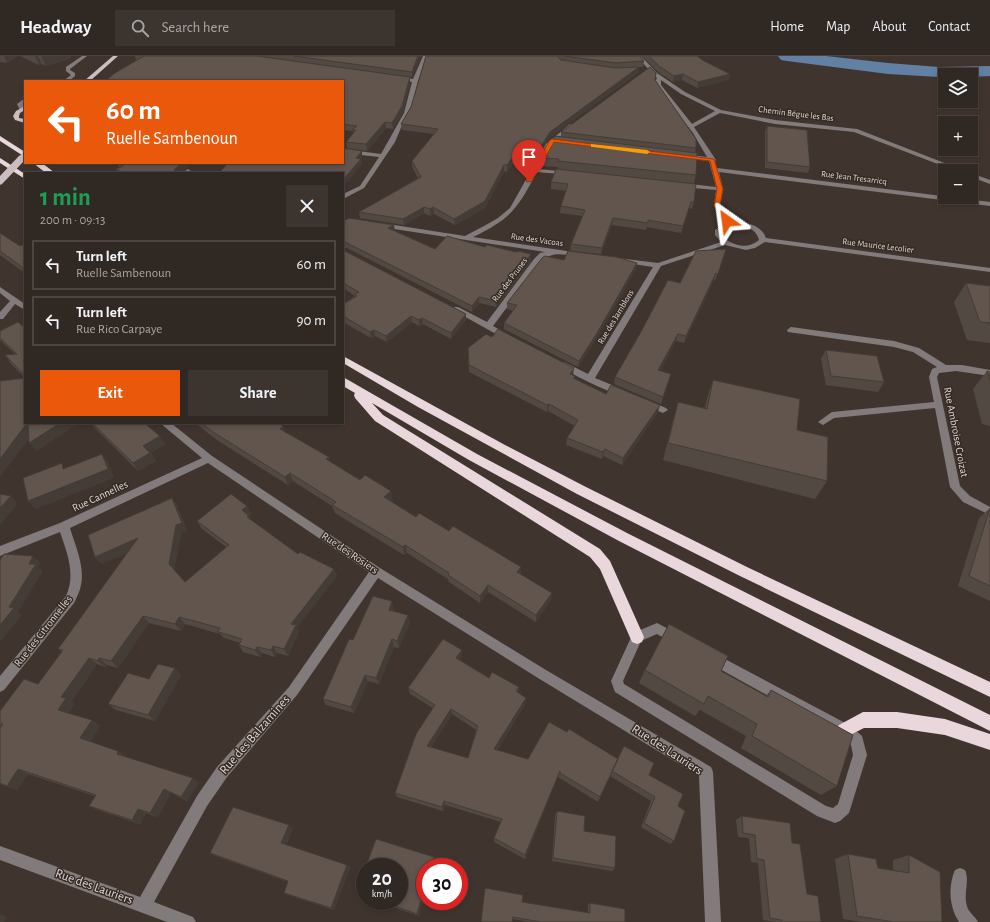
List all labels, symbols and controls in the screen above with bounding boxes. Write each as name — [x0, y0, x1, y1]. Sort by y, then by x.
search box — [115, 10, 395, 46]
icon: search — [129, 17, 151, 39]
text: Headway — [20, 18, 91, 37]
text: Search here — [161, 20, 229, 35]
text: Home — [770, 20, 804, 34]
text: Map — [826, 20, 850, 34]
text: About — [872, 20, 906, 34]
text: Contact — [928, 20, 970, 34]
map controls — [938, 68, 978, 204]
button: layers — [938, 68, 978, 108]
icon: left — [40, 96, 92, 148]
text: 60 m — [106, 97, 161, 125]
street label: Chemin Bégue les Bas — [758, 105, 834, 123]
button: + — [938, 116, 978, 156]
text: Ruelle Sambenoun — [106, 130, 238, 148]
pin — [512, 140, 546, 181]
icon: arrive — [518, 146, 540, 168]
button: − — [938, 164, 978, 204]
street label: Rue Jean Tresarricq — [821, 169, 887, 187]
button: close — [286, 185, 328, 227]
text: 1 min — [40, 186, 91, 210]
position arrow — [706, 200, 748, 242]
text: 200 m · 09:13 — [40, 214, 105, 227]
street label: Rue des Vacoas — [510, 232, 564, 248]
street label: Rue Maurice Lecolier — [842, 237, 914, 255]
text: Turn left — [76, 249, 127, 264]
icon: left — [42, 254, 64, 276]
street label: Rue des Prunes — [491, 256, 529, 304]
text: 60 m — [297, 257, 326, 272]
text: Ruelle Sambenoun — [76, 267, 171, 280]
street label: Rue des Jamblons — [596, 288, 636, 346]
text: Turn left — [76, 305, 127, 320]
icon: left — [42, 310, 64, 332]
text: 90 m — [297, 313, 326, 328]
text: Rue Rico Carpaye — [76, 323, 162, 336]
button: Exit — [40, 370, 180, 416]
button: Share — [188, 370, 328, 416]
street label: Rue Ambroise Croizat — [942, 386, 970, 479]
street label: Rue Cannelles — [71, 478, 129, 514]
street label: Rue des Rosiers — [320, 530, 380, 576]
street label: Rue des Citronnelles — [12, 593, 74, 669]
street label: Rue des Balzamines — [217, 693, 293, 777]
street label: Rue des Lauriers — [629, 722, 705, 778]
speed limit sign: 30 — [416, 858, 468, 910]
street label: Rue des Lauriers — [53, 867, 135, 907]
text: 20 — [372, 869, 392, 889]
text: km/h — [372, 889, 392, 899]

